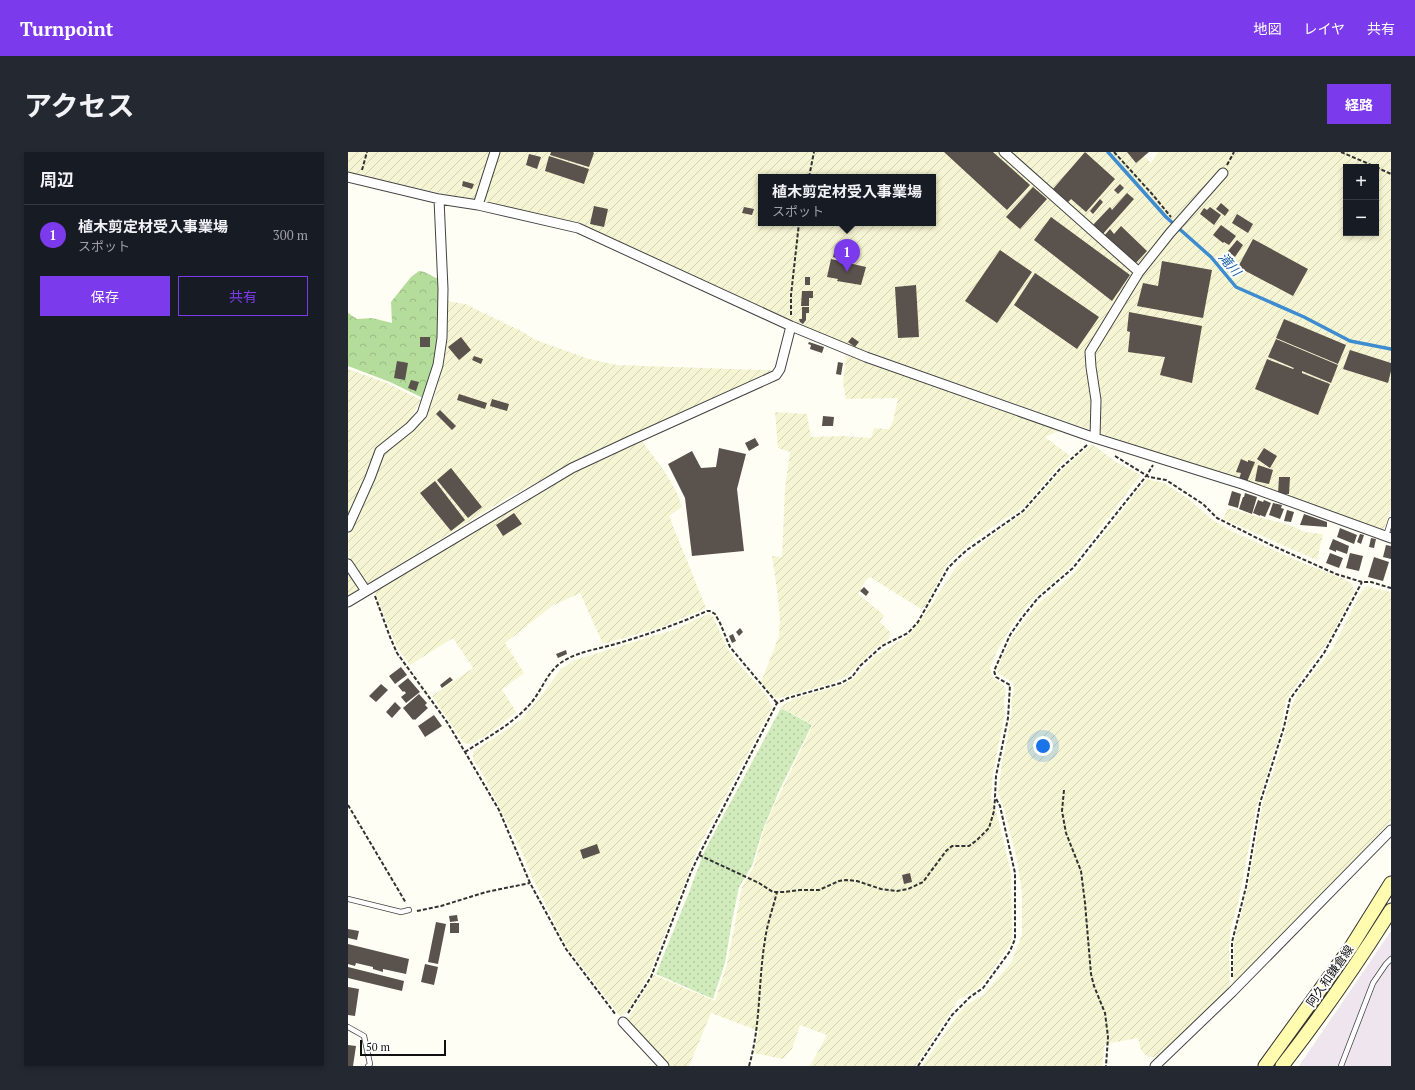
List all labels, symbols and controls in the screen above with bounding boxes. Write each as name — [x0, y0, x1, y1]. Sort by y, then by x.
text: Turnpoint — [20, 16, 113, 41]
text: 地図 — [1253, 19, 1281, 38]
text: レイヤ — [1303, 19, 1345, 38]
text: 共有 — [1367, 19, 1395, 38]
button: 経路 — [1327, 84, 1391, 124]
text: アクセス — [24, 87, 135, 124]
map controls — [1343, 164, 1379, 236]
button: + — [1343, 164, 1379, 200]
text: 周辺 — [40, 168, 74, 191]
popup — [758, 174, 936, 226]
text: 植木剪定材受入事業場 — [772, 181, 922, 201]
button: − — [1343, 200, 1379, 236]
text: スポット — [772, 202, 824, 220]
text: 植木剪定材受入事業場 — [78, 216, 228, 236]
text: 1 — [49, 226, 57, 244]
text: 300 m — [273, 226, 308, 244]
text: スポット — [78, 237, 130, 255]
pin: 1 — [834, 239, 860, 272]
water label: 滝川 — [1215, 248, 1247, 281]
button: 保存 — [40, 276, 170, 316]
button: 共有 — [178, 276, 308, 316]
your location — [1033, 736, 1053, 756]
street label: 阿久和鎌倉線 — [1303, 942, 1356, 1010]
scale bar — [360, 1038, 446, 1057]
text: 50 m — [366, 1040, 390, 1054]

